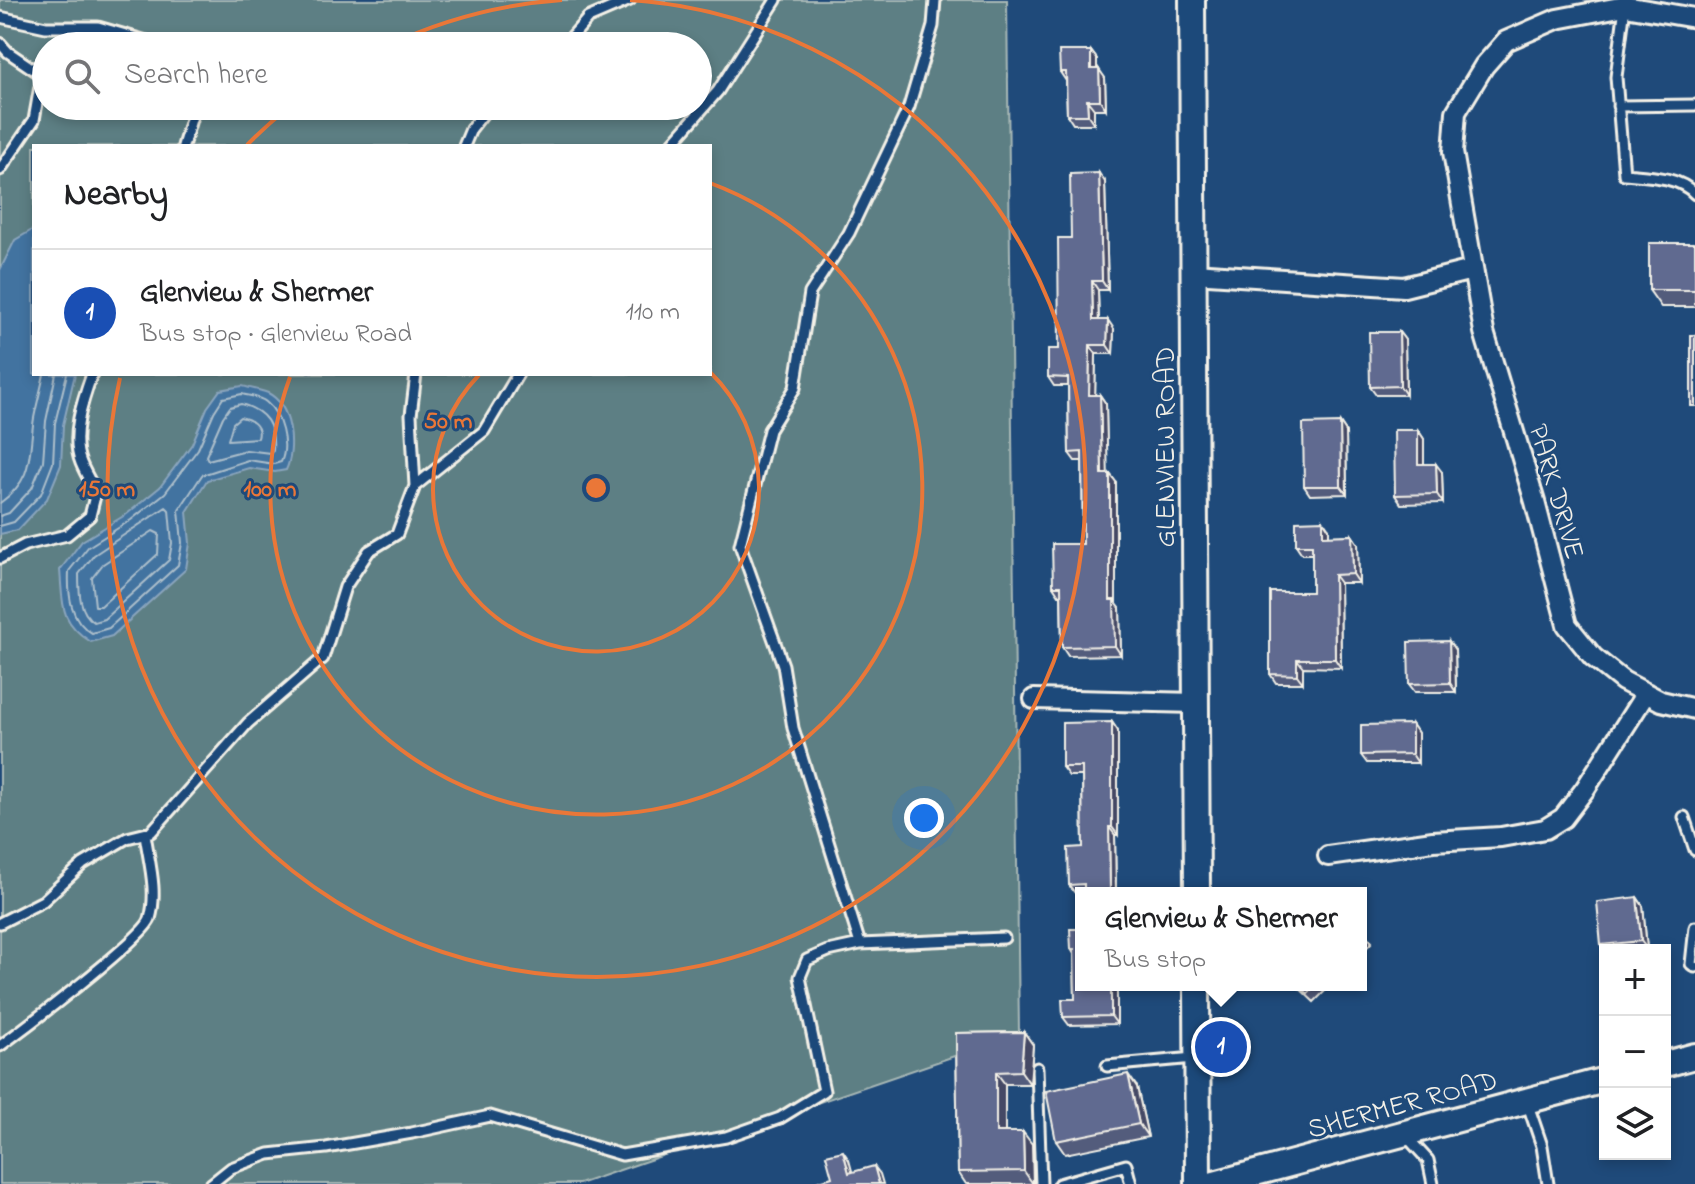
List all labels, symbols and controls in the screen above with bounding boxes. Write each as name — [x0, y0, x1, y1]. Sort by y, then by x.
search box — [32, 32, 712, 120]
icon: search — [60, 54, 104, 98]
text: Search here — [124, 54, 268, 98]
text: Nearby — [64, 171, 168, 221]
text: Glenview & Shermer — [140, 272, 373, 316]
text: 1 — [86, 294, 94, 332]
text: 110 m — [626, 294, 680, 332]
text: Bus stop · Glenview Road — [140, 316, 412, 354]
street label: GLENVIEW ROAD — [1147, 346, 1188, 548]
text: 50 m — [424, 405, 473, 440]
street label: PARK DRIVE — [1516, 420, 1593, 564]
text: 150 m — [79, 473, 136, 508]
text: 100 m — [244, 473, 297, 508]
centre of rings — [582, 474, 610, 502]
your location — [904, 798, 944, 838]
popup — [1075, 887, 1367, 991]
text: Glenview & Shermer — [1104, 898, 1338, 942]
text: Bus stop — [1104, 942, 1206, 980]
map controls — [1599, 944, 1671, 1160]
button: + — [1599, 944, 1671, 1016]
button: − — [1599, 1016, 1671, 1088]
pin: 1 — [1195, 1017, 1247, 1077]
street label: SHERMER ROAD — [1303, 1061, 1502, 1151]
button: layers — [1599, 1088, 1671, 1160]

